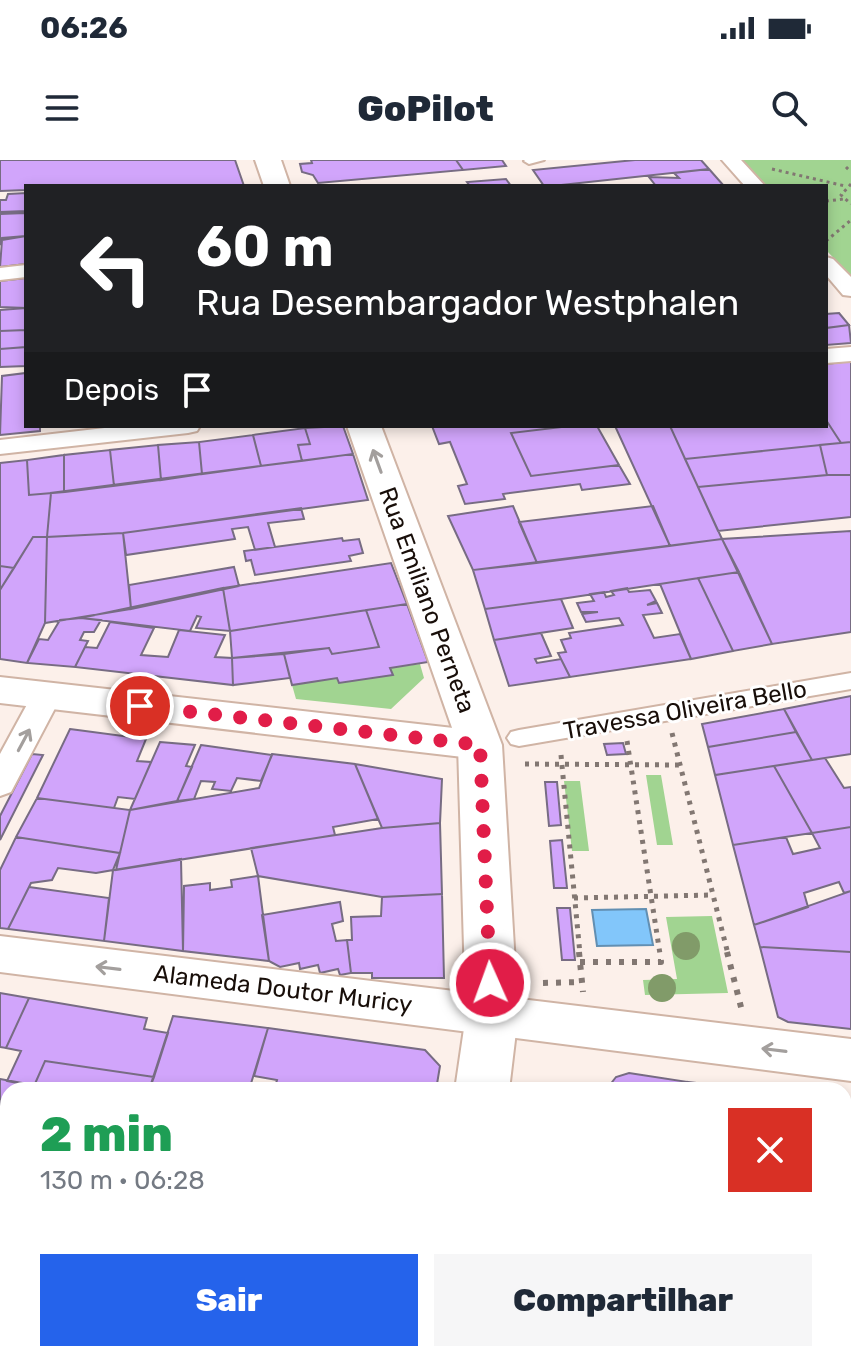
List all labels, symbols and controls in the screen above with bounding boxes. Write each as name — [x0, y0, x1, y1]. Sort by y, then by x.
text: 06:26 — [40, 10, 128, 46]
icon: menu — [40, 86, 84, 130]
icon: search — [767, 86, 811, 130]
text: GoPilot — [357, 87, 494, 130]
text: 60 m — [196, 214, 334, 280]
icon: left — [64, 216, 168, 320]
text: Rua Desembargador Westphalen — [196, 281, 739, 324]
icon: arrive — [175, 368, 219, 412]
text: Depois — [64, 372, 159, 408]
one-way arrow — [369, 449, 383, 474]
street label: Rua Emiliano Perneta — [373, 483, 481, 717]
pin — [106, 672, 174, 740]
street label: Travessa Oliveira Bello — [561, 675, 809, 745]
icon: arrive — [118, 684, 162, 728]
one-way arrow — [16, 728, 32, 752]
position arrow — [448, 941, 532, 1025]
street label: Alameda Doutor Muricy — [152, 959, 414, 1019]
one-way arrow — [96, 960, 122, 975]
one-way arrow — [761, 1042, 787, 1057]
text: 2 min — [40, 1106, 173, 1163]
button: close — [728, 1108, 812, 1192]
text: 130 m · 06:28 — [40, 1165, 205, 1196]
button: Sair — [40, 1254, 418, 1346]
button: Compartilhar — [434, 1254, 812, 1346]

